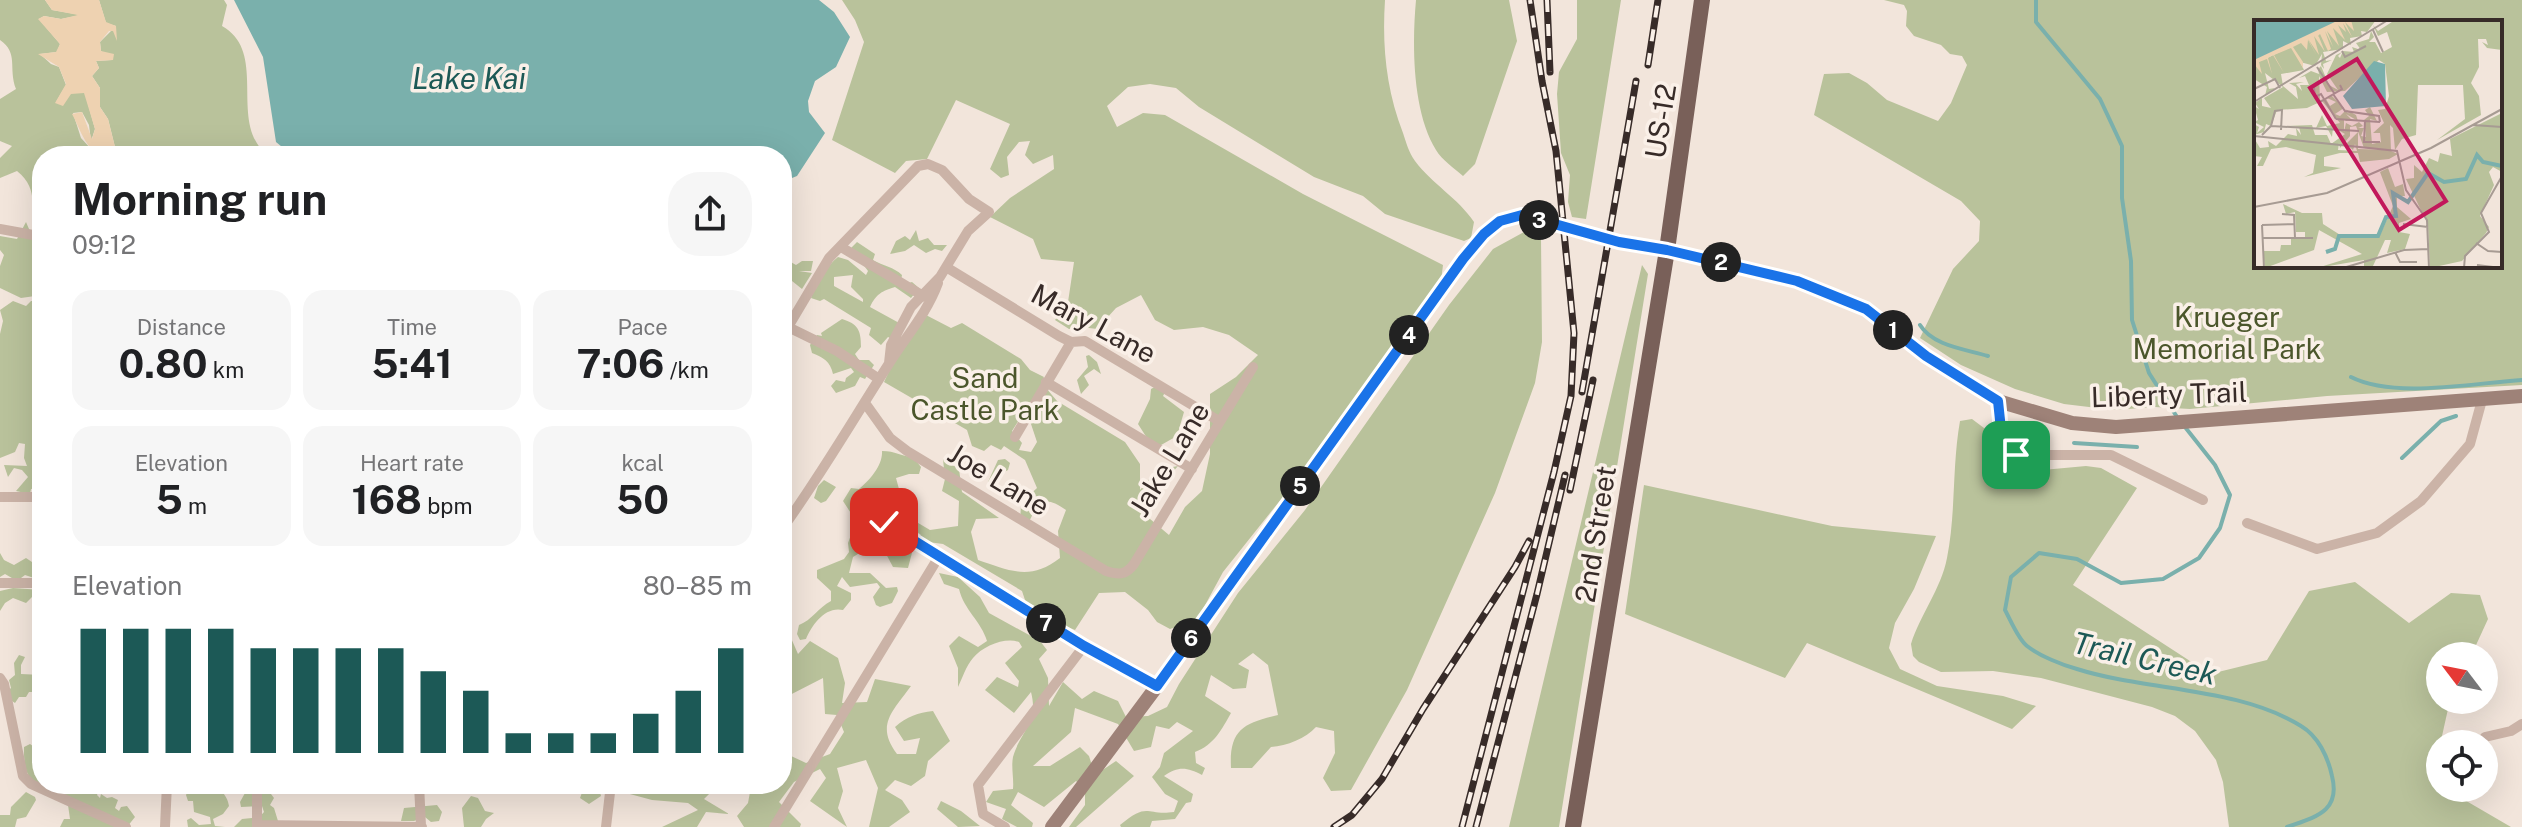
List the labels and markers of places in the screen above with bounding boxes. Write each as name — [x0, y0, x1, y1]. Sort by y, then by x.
pin: 3 — [1519, 200, 1559, 240]
pin: 2 — [1701, 242, 1741, 282]
pin: 1 — [1873, 310, 1913, 350]
pin: 4 — [1389, 315, 1429, 355]
pin — [1982, 421, 2050, 489]
pin: 5 — [1280, 466, 1320, 506]
pin — [850, 488, 918, 556]
pin: 7 — [1026, 603, 1066, 643]
pin: 6 — [1171, 618, 1211, 658]

